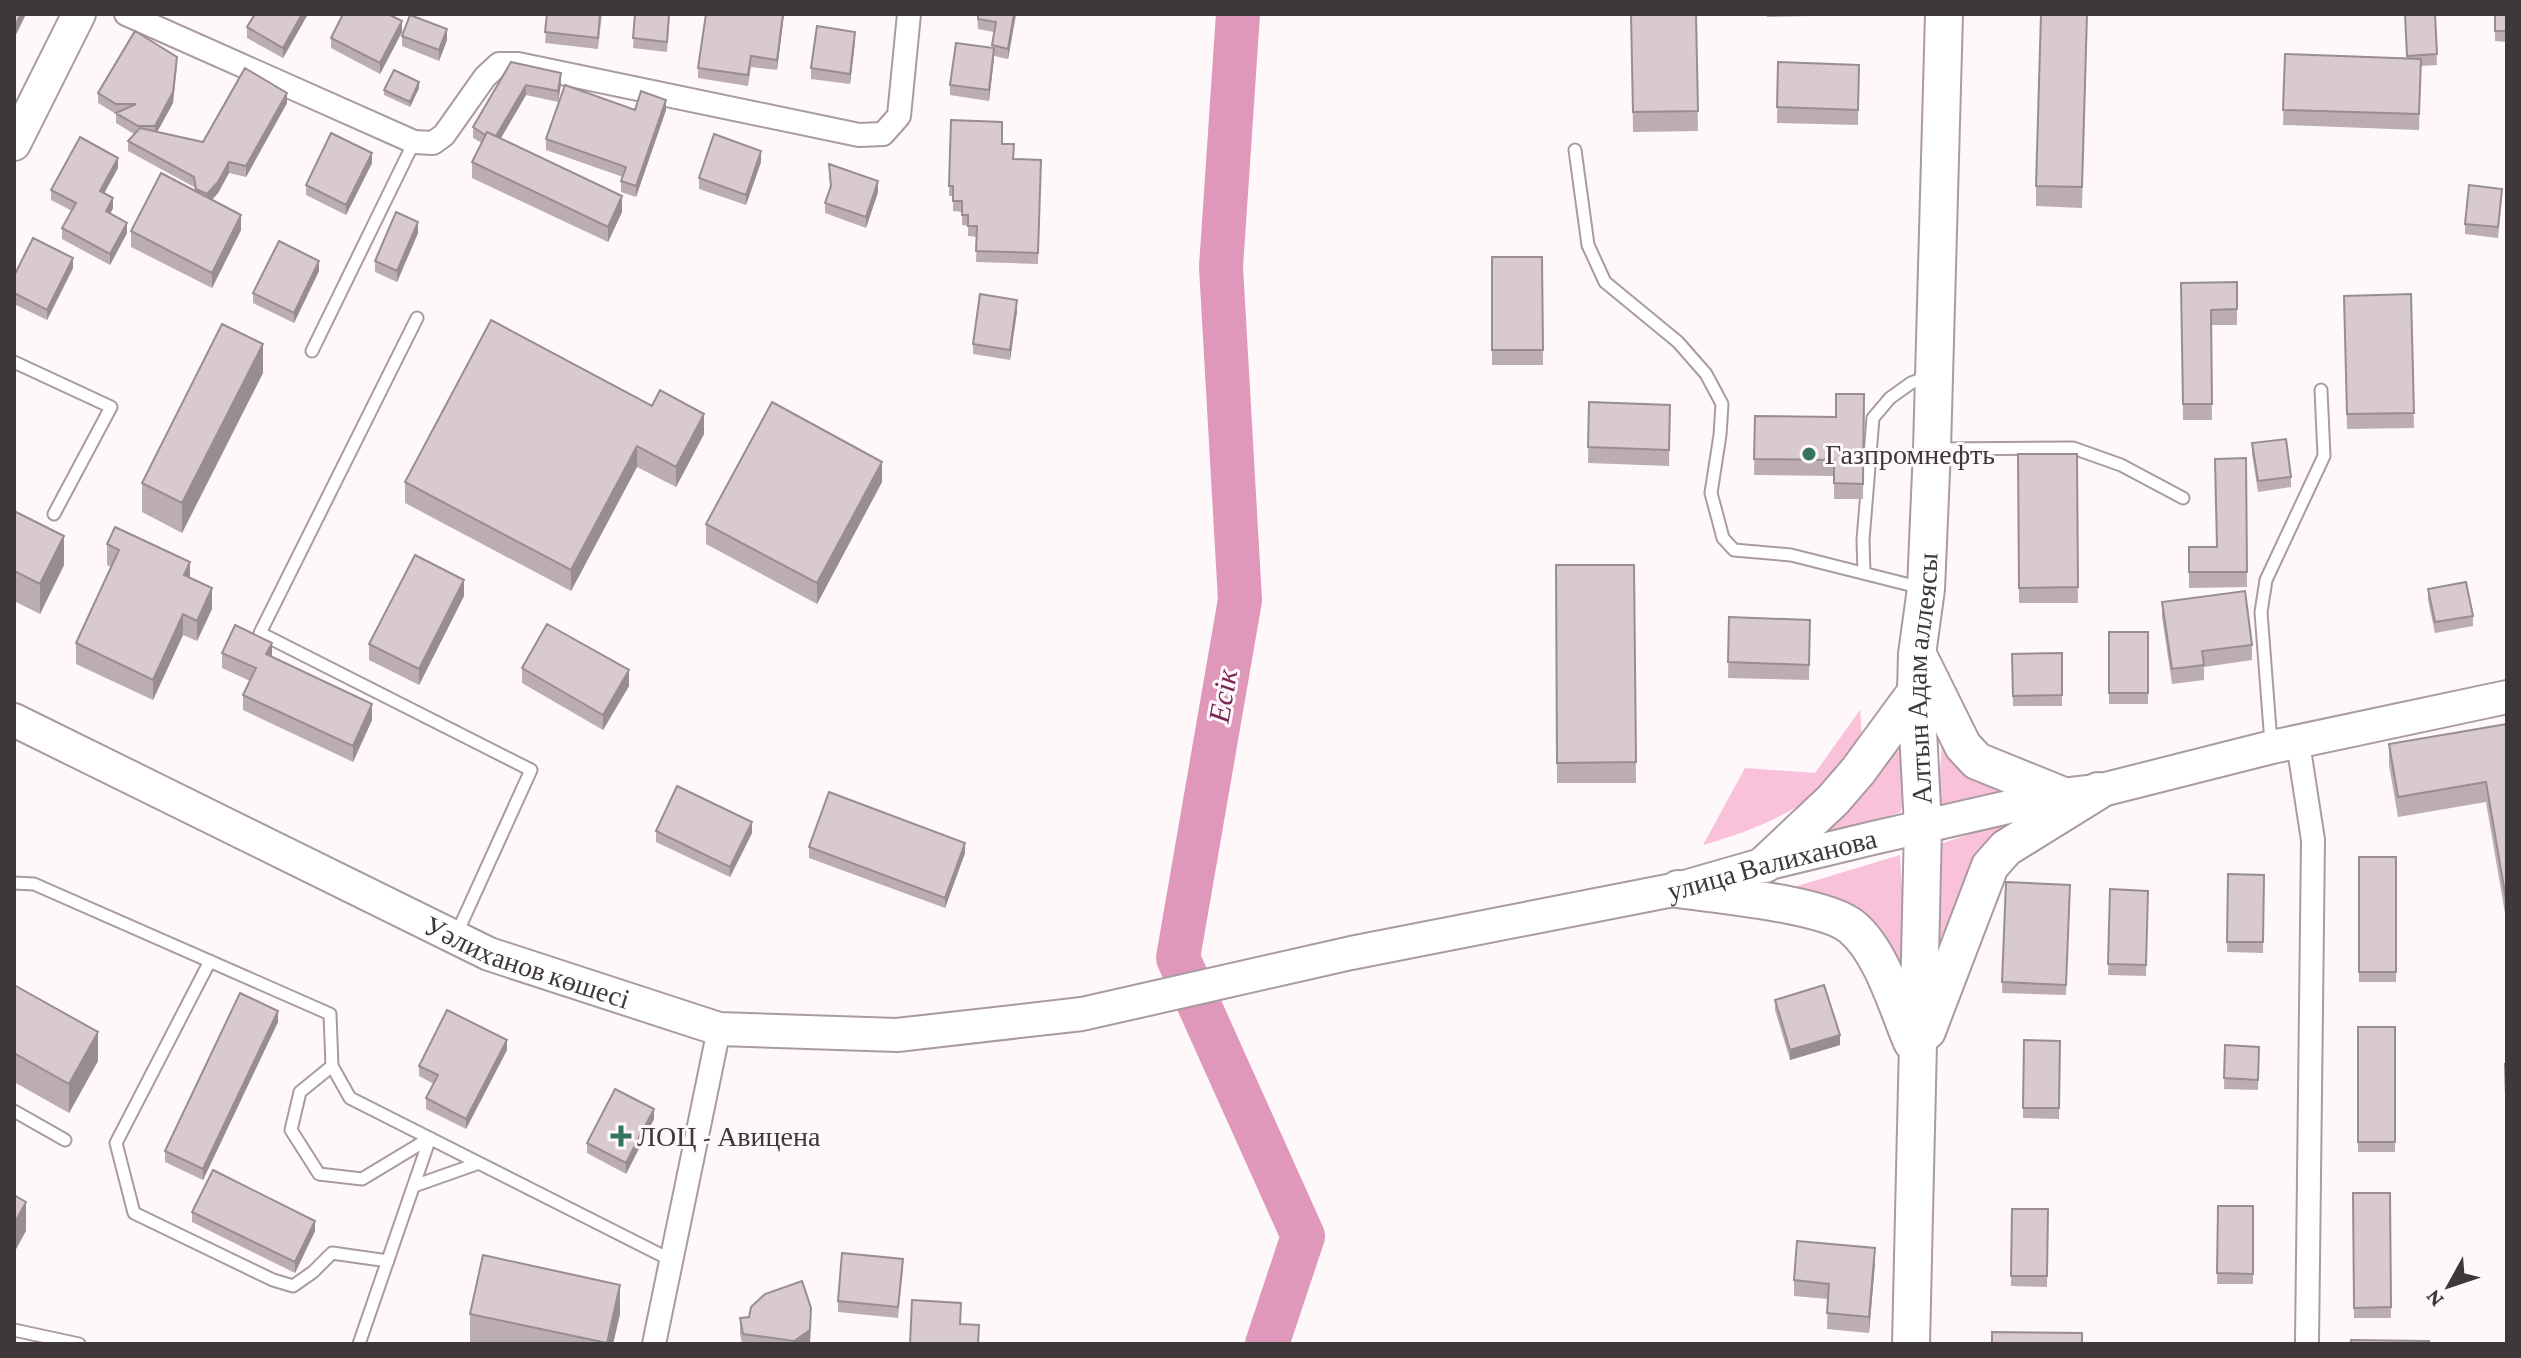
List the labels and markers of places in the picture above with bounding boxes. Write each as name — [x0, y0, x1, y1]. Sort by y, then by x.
place label: Газпромнефть — [1825, 439, 1995, 470]
marker: Газпромнефть — [1800, 445, 1818, 463]
place label: ЛОЦ - Авицена — [637, 1121, 821, 1152]
marker: ЛОЦ - Авицена — [612, 1127, 630, 1145]

